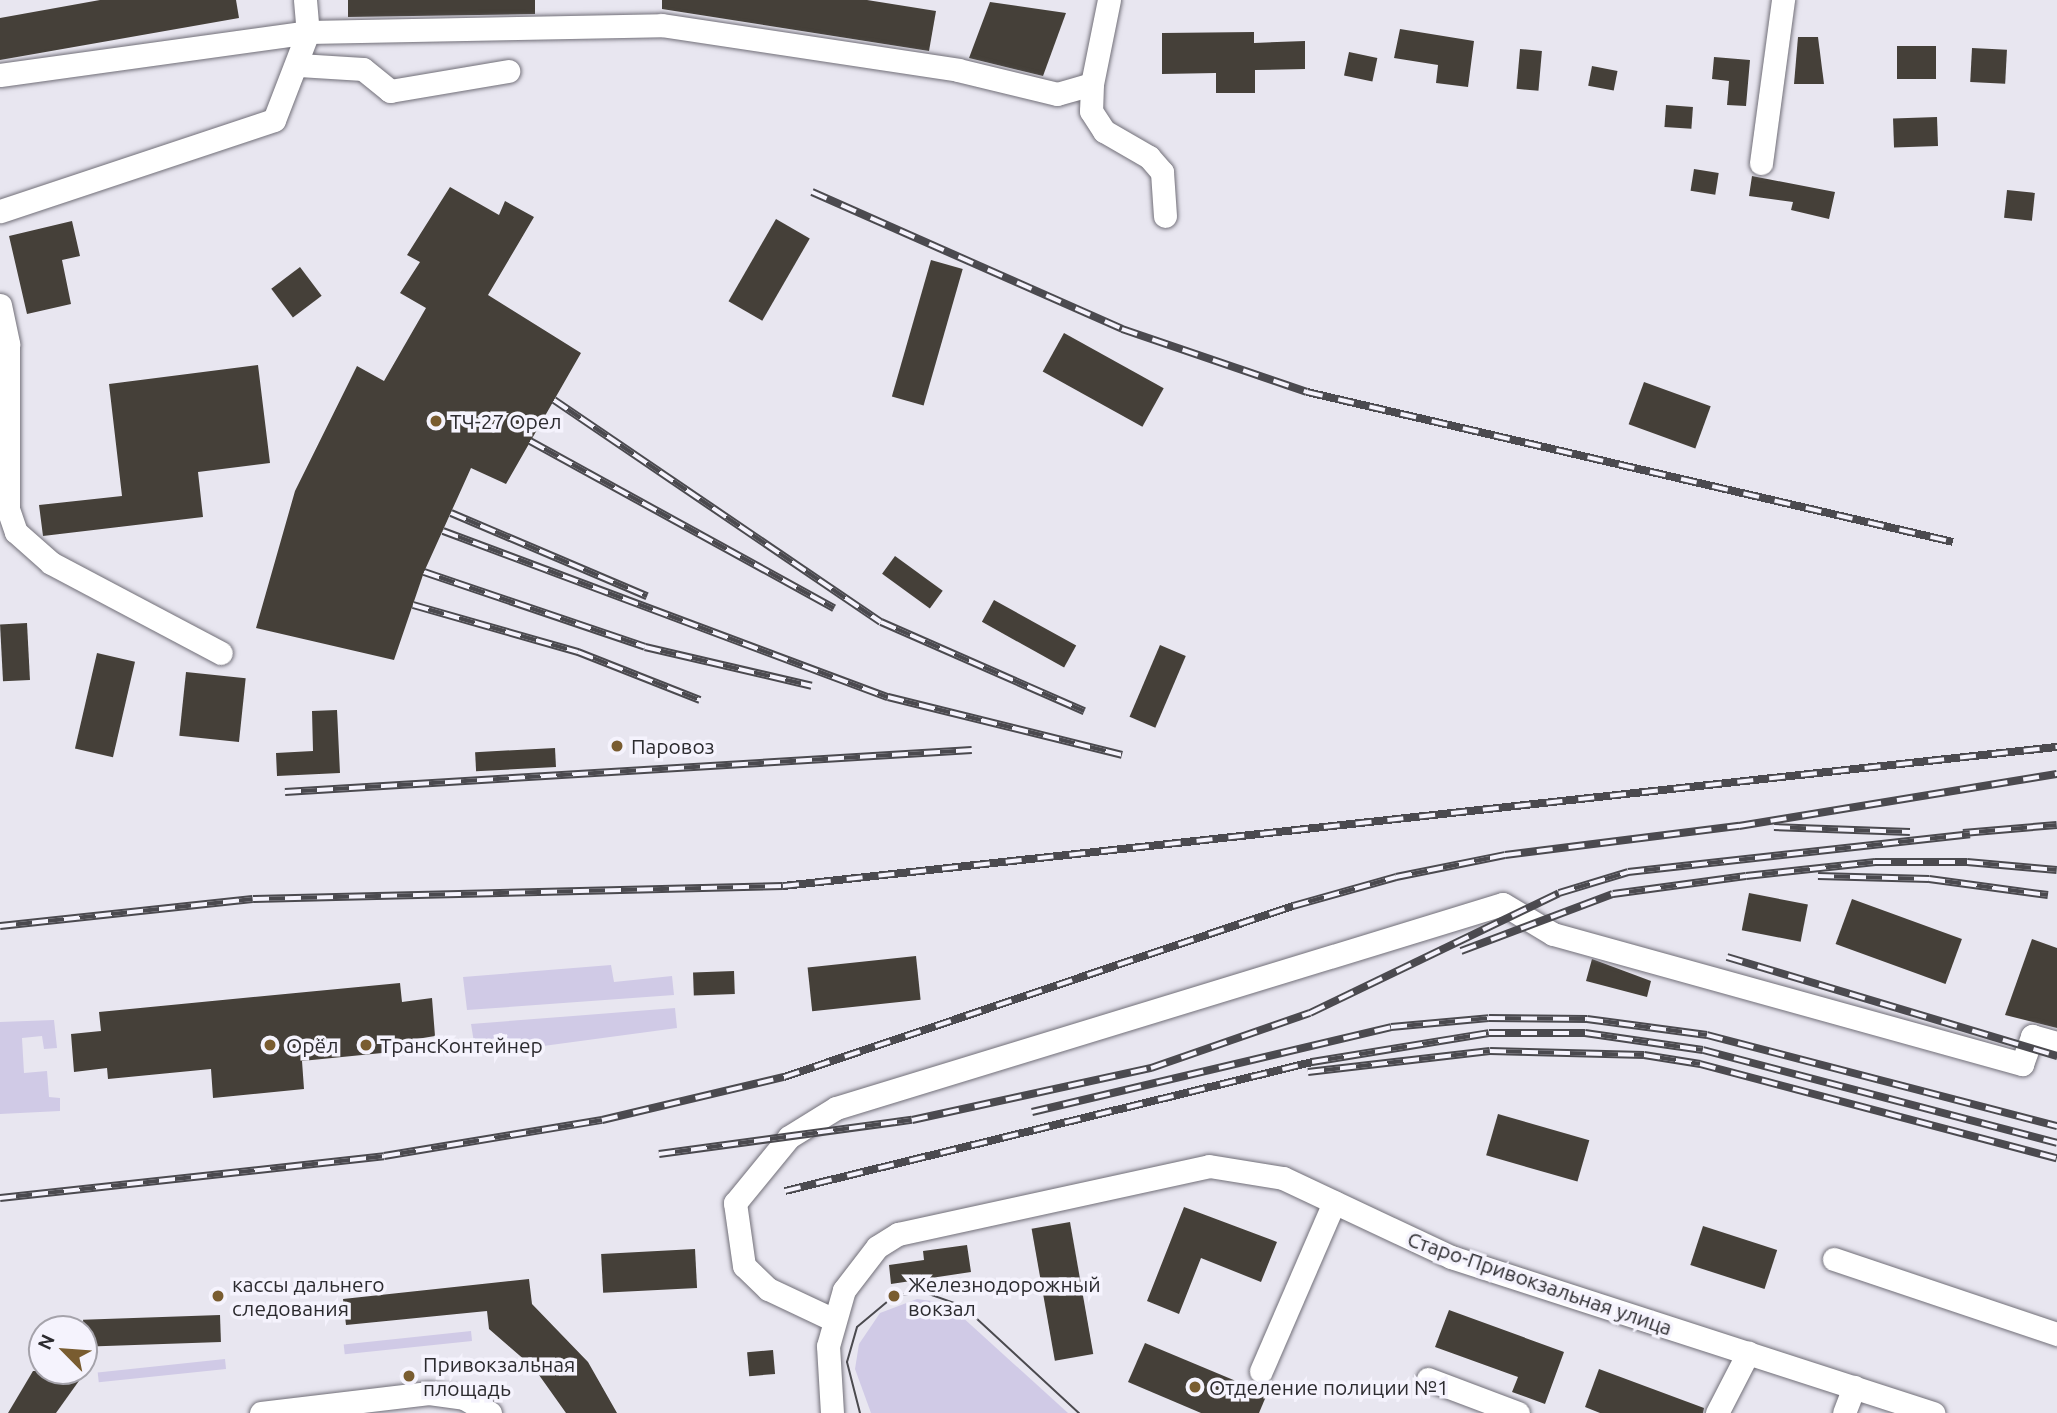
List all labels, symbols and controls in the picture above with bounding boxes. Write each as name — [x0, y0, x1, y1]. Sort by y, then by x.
place label: ТЧ-27 Орел — [450, 408, 562, 434]
marker: ТЧ-27 Орел — [428, 413, 444, 429]
place label: Паровоз — [631, 733, 715, 759]
marker: Паровоз — [609, 738, 625, 754]
place label: Орёл — [286, 1032, 338, 1058]
place label: ТрансКонтейнер — [380, 1032, 543, 1058]
marker: Орёл — [260, 1035, 280, 1055]
marker: ТрансКонтейнер — [358, 1037, 374, 1053]
street label: Старо-Привокзальная улица — [1404, 1226, 1676, 1340]
place label: кассы дальнего следования — [232, 1271, 384, 1321]
place label: Железнодорожный вокзал — [908, 1271, 1101, 1321]
marker: кассы дальнего следования — [210, 1288, 226, 1304]
marker: Железнодорожный вокзал — [886, 1288, 902, 1304]
north arrow — [28, 1315, 98, 1385]
text: N — [33, 1331, 59, 1353]
place label: Привокзальная площадь — [423, 1351, 575, 1401]
marker: Привокзальная площадь — [401, 1368, 417, 1384]
place label: Отделение полиции №1 — [1209, 1374, 1449, 1400]
marker: Отделение полиции №1 — [1187, 1379, 1203, 1395]

